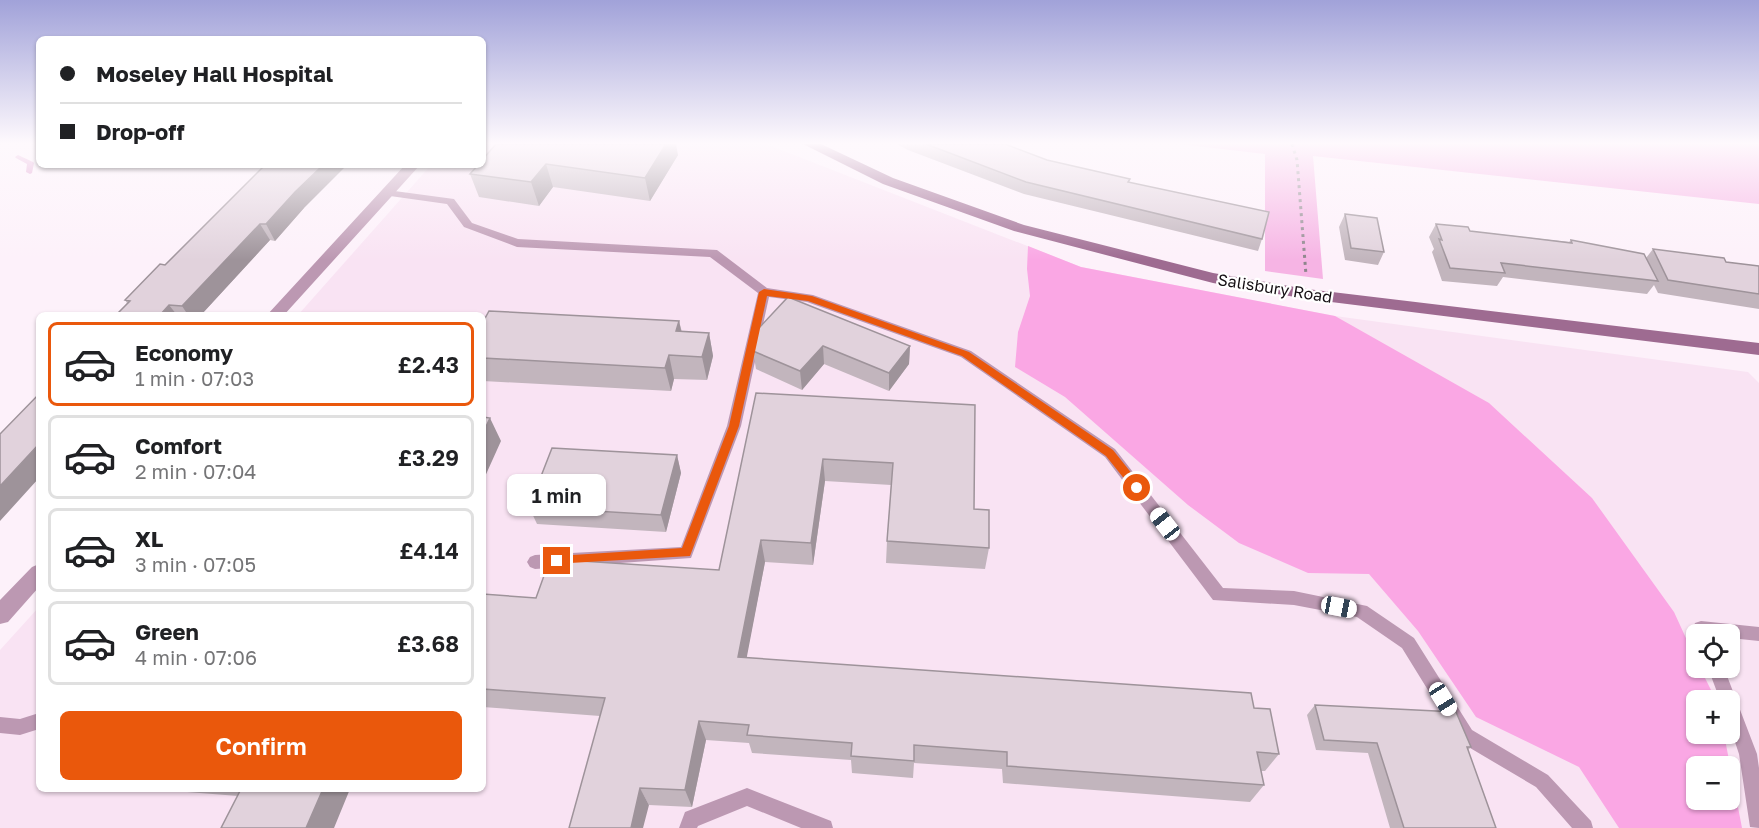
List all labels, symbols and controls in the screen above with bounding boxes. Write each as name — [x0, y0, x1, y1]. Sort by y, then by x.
text: Moseley Hall Hospital — [96, 60, 333, 87]
text: Drop-off — [96, 118, 185, 145]
street label: Salisbury Road — [1216, 269, 1334, 307]
icon: car — [63, 337, 117, 391]
text: Economy — [135, 339, 233, 366]
text: £2.43 — [398, 351, 459, 378]
text: 1 min · 07:03 — [135, 366, 254, 390]
icon: car — [63, 430, 117, 484]
text: Comfort — [135, 432, 222, 459]
text: £3.29 — [398, 444, 459, 471]
text: 2 min · 07:04 — [135, 459, 257, 483]
callout: 1 min — [508, 474, 606, 516]
route start — [1123, 474, 1150, 501]
text: 1 min — [531, 483, 582, 507]
car — [1147, 504, 1183, 544]
icon: car — [63, 523, 117, 577]
text: XL — [135, 525, 163, 552]
text: £4.14 — [399, 537, 459, 564]
route end — [543, 547, 570, 574]
text: 3 min · 07:05 — [135, 552, 256, 576]
car — [1320, 595, 1358, 619]
icon: car — [63, 616, 117, 670]
text: Green — [135, 618, 199, 645]
map controls — [1686, 624, 1740, 810]
button: locate — [1686, 624, 1740, 678]
text: £3.68 — [397, 630, 459, 657]
text: 4 min · 07:06 — [135, 645, 257, 669]
car — [1426, 679, 1460, 719]
button: + — [1686, 690, 1740, 744]
button: Confirm — [60, 711, 462, 780]
button: − — [1686, 756, 1740, 810]

